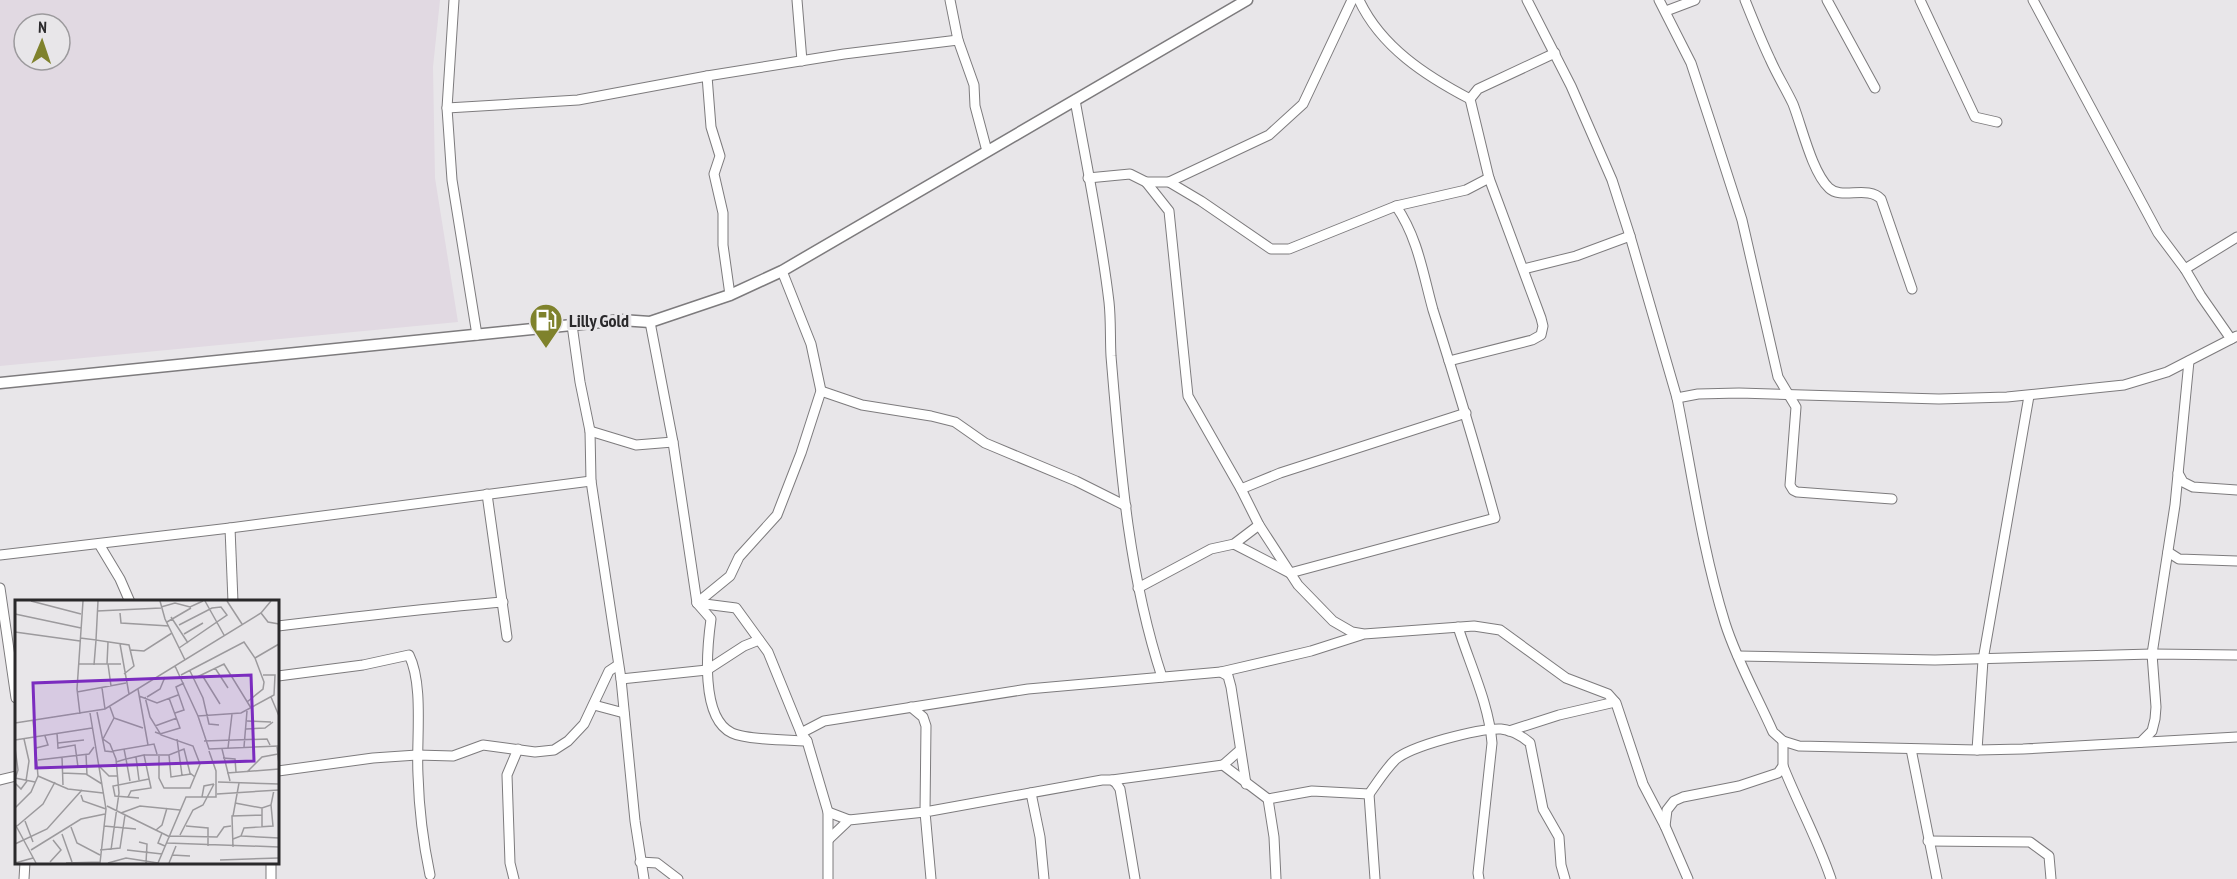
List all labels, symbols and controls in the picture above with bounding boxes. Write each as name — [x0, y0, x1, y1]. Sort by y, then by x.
north arrow — [12, 12, 72, 72]
text: N — [38, 17, 47, 37]
fuel station icon: Lilly Gold — [528, 302, 564, 349]
place label: Lilly Gold — [569, 309, 629, 332]
inset map — [15, 600, 279, 864]

